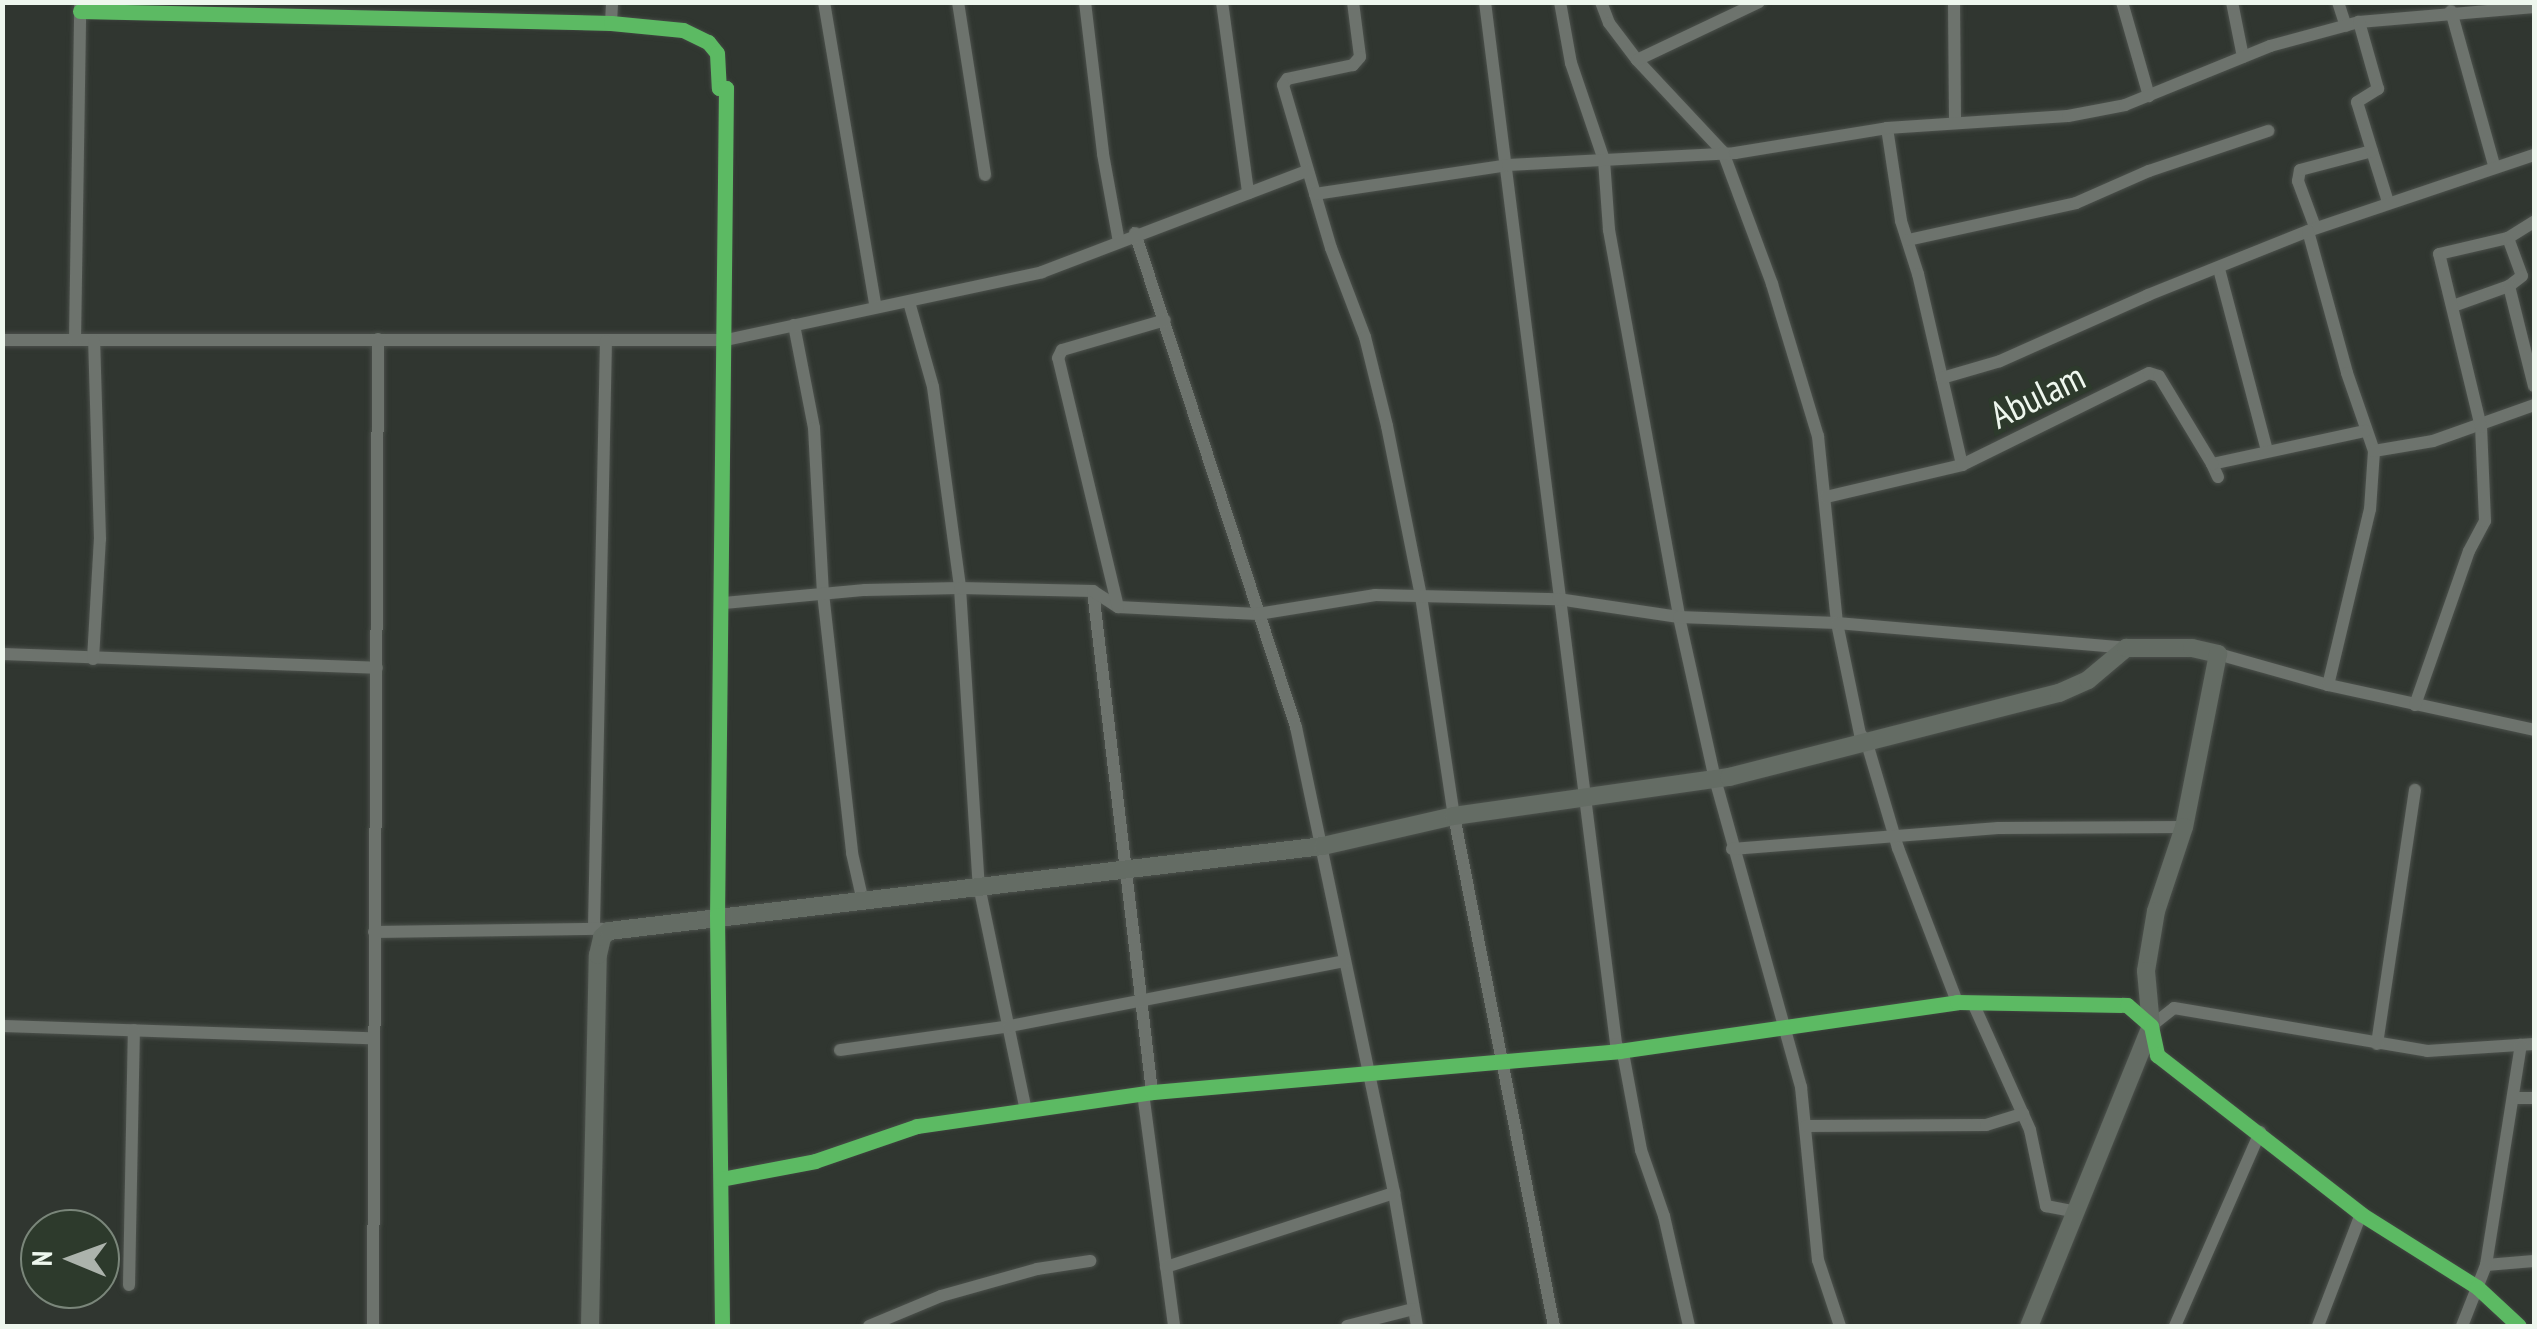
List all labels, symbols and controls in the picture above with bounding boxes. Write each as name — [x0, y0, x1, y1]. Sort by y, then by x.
street label: Abulam — [1982, 353, 2092, 437]
north arrow — [20, 1209, 120, 1309]
text: N — [23, 1251, 60, 1266]

